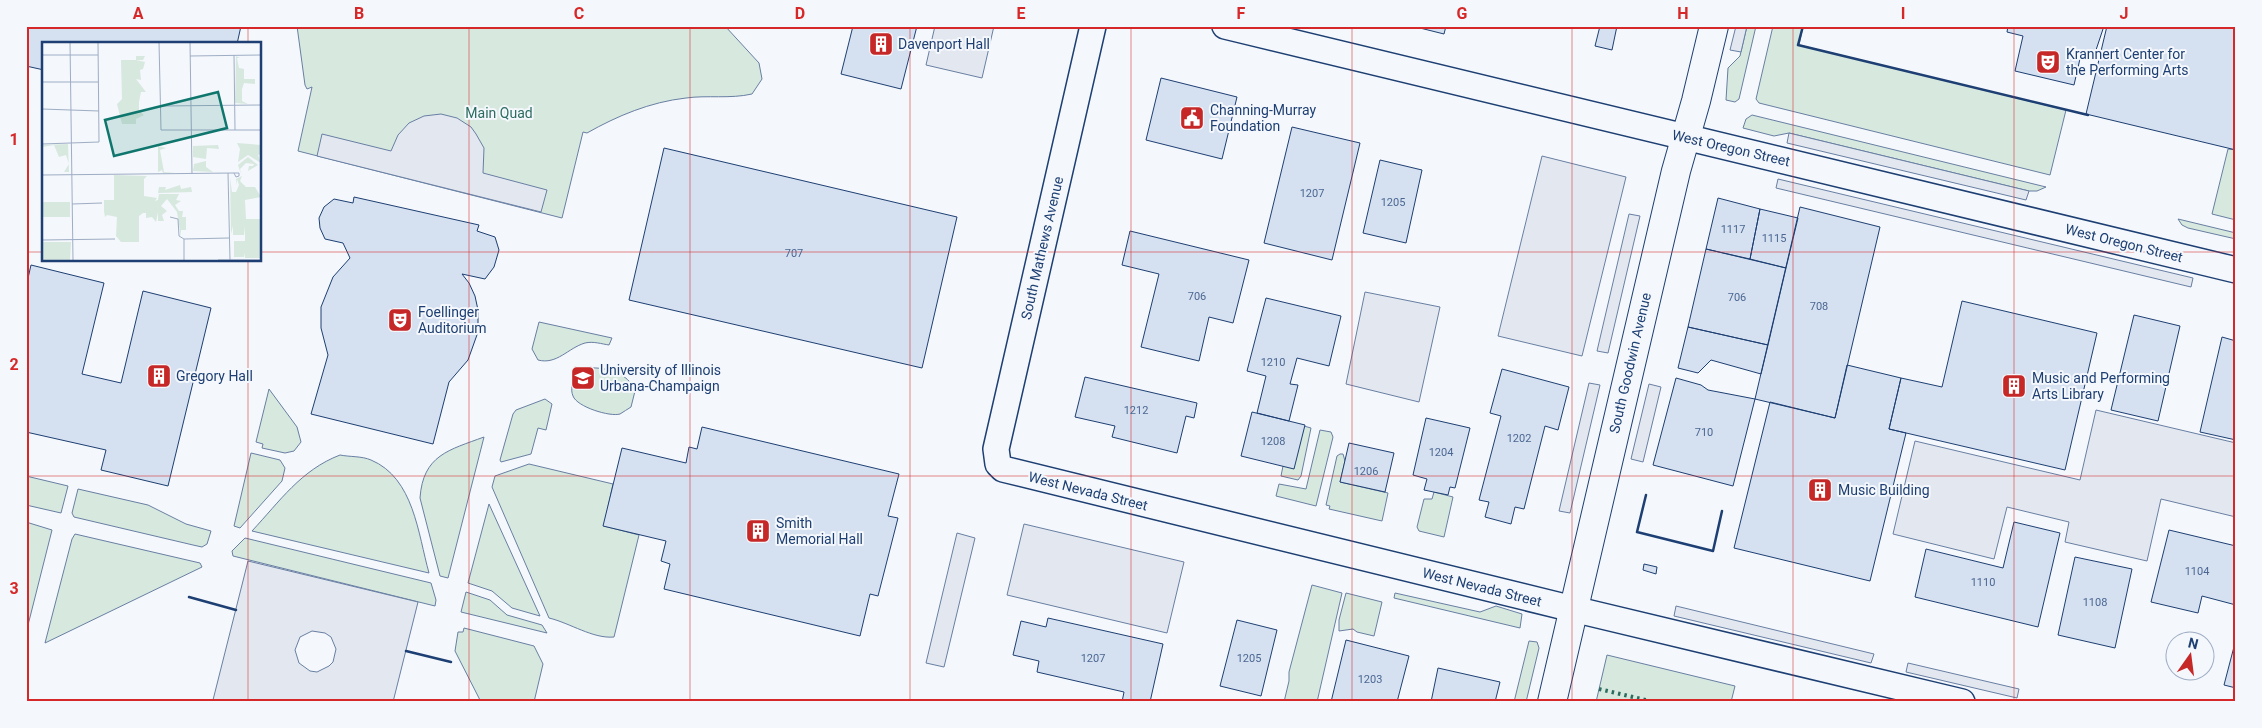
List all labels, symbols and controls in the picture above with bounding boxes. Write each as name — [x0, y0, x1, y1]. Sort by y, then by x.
text: A — [133, 4, 144, 23]
text: B — [354, 4, 364, 23]
text: C — [574, 4, 584, 23]
text: D — [795, 4, 805, 23]
text: E — [1017, 4, 1026, 23]
text: F — [1237, 4, 1246, 23]
text: G — [1457, 4, 1468, 23]
text: H — [1677, 4, 1689, 23]
text: I — [1901, 4, 1905, 23]
text: J — [2120, 4, 2128, 23]
building icon: Davenport Hall — [868, 31, 894, 57]
place label: Davenport Hall — [898, 36, 990, 52]
inset map — [42, 42, 261, 261]
place label: Krannert Center for the Performing Arts — [2066, 46, 2189, 78]
theatre icon: Krannert Center for the Performing Arts — [2035, 49, 2061, 75]
place label: Channing-Murray Foundation — [1210, 102, 1316, 134]
park label: Main Quad — [465, 105, 533, 121]
public building icon: Channing-Murray Foundation — [1179, 105, 1205, 131]
street label: West Oregon Street — [1670, 127, 1792, 169]
text: 1 — [9, 130, 19, 149]
street label: South Mathews Avenue — [1018, 175, 1066, 321]
house number: 1207 — [1300, 187, 1324, 200]
house number: 1205 — [1381, 196, 1405, 209]
street label: West Oregon Street — [2064, 221, 2185, 265]
house number: 1117 — [1721, 223, 1745, 236]
house number: 1115 — [1762, 232, 1786, 245]
house number: 707 — [785, 247, 803, 260]
house number: 706 — [1188, 290, 1206, 303]
street label: South Goodwin Avenue — [1606, 291, 1654, 435]
house number: 706 — [1728, 291, 1746, 304]
house number: 708 — [1810, 300, 1828, 313]
place label: Foellinger Auditorium — [418, 304, 487, 336]
theatre icon: Foellinger Auditorium — [387, 307, 413, 333]
text: 2 — [9, 355, 19, 374]
house number: 1210 — [1261, 356, 1285, 369]
place label: University of Illinois Urbana-Champaign — [600, 362, 721, 394]
building icon: Gregory Hall — [146, 363, 172, 389]
school or university icon: University of Illinois Urbana-Champaign — [570, 365, 596, 391]
place label: Gregory Hall — [176, 368, 253, 384]
place label: Music and Performing Arts Library — [2032, 370, 2170, 402]
building icon: Music and Performing Arts Library — [2001, 373, 2027, 399]
house number: 1212 — [1124, 404, 1148, 417]
house number: 710 — [1695, 426, 1713, 439]
house number: 1202 — [1507, 432, 1531, 445]
house number: 1208 — [1261, 435, 1285, 448]
house number: 1204 — [1429, 446, 1453, 459]
house number: 1206 — [1354, 465, 1378, 478]
street label: West Nevada Street — [1027, 468, 1150, 514]
building icon: Music Building — [1807, 477, 1833, 503]
place label: Music Building — [1838, 482, 1930, 498]
place label: Smith Memorial Hall — [776, 515, 863, 547]
building icon: Smith Memorial Hall — [745, 518, 771, 544]
street label: West Nevada Street — [1421, 564, 1544, 610]
house number: 1104 — [2185, 565, 2209, 578]
house number: 1110 — [1971, 576, 1995, 589]
text: 3 — [9, 579, 19, 598]
house number: 1108 — [2083, 596, 2107, 609]
north arrow — [2164, 630, 2214, 680]
text: N — [2186, 634, 2200, 652]
house number: 1207 — [1081, 652, 1105, 665]
house number: 1205 — [1237, 652, 1261, 665]
house number: 1203 — [1358, 673, 1382, 686]

